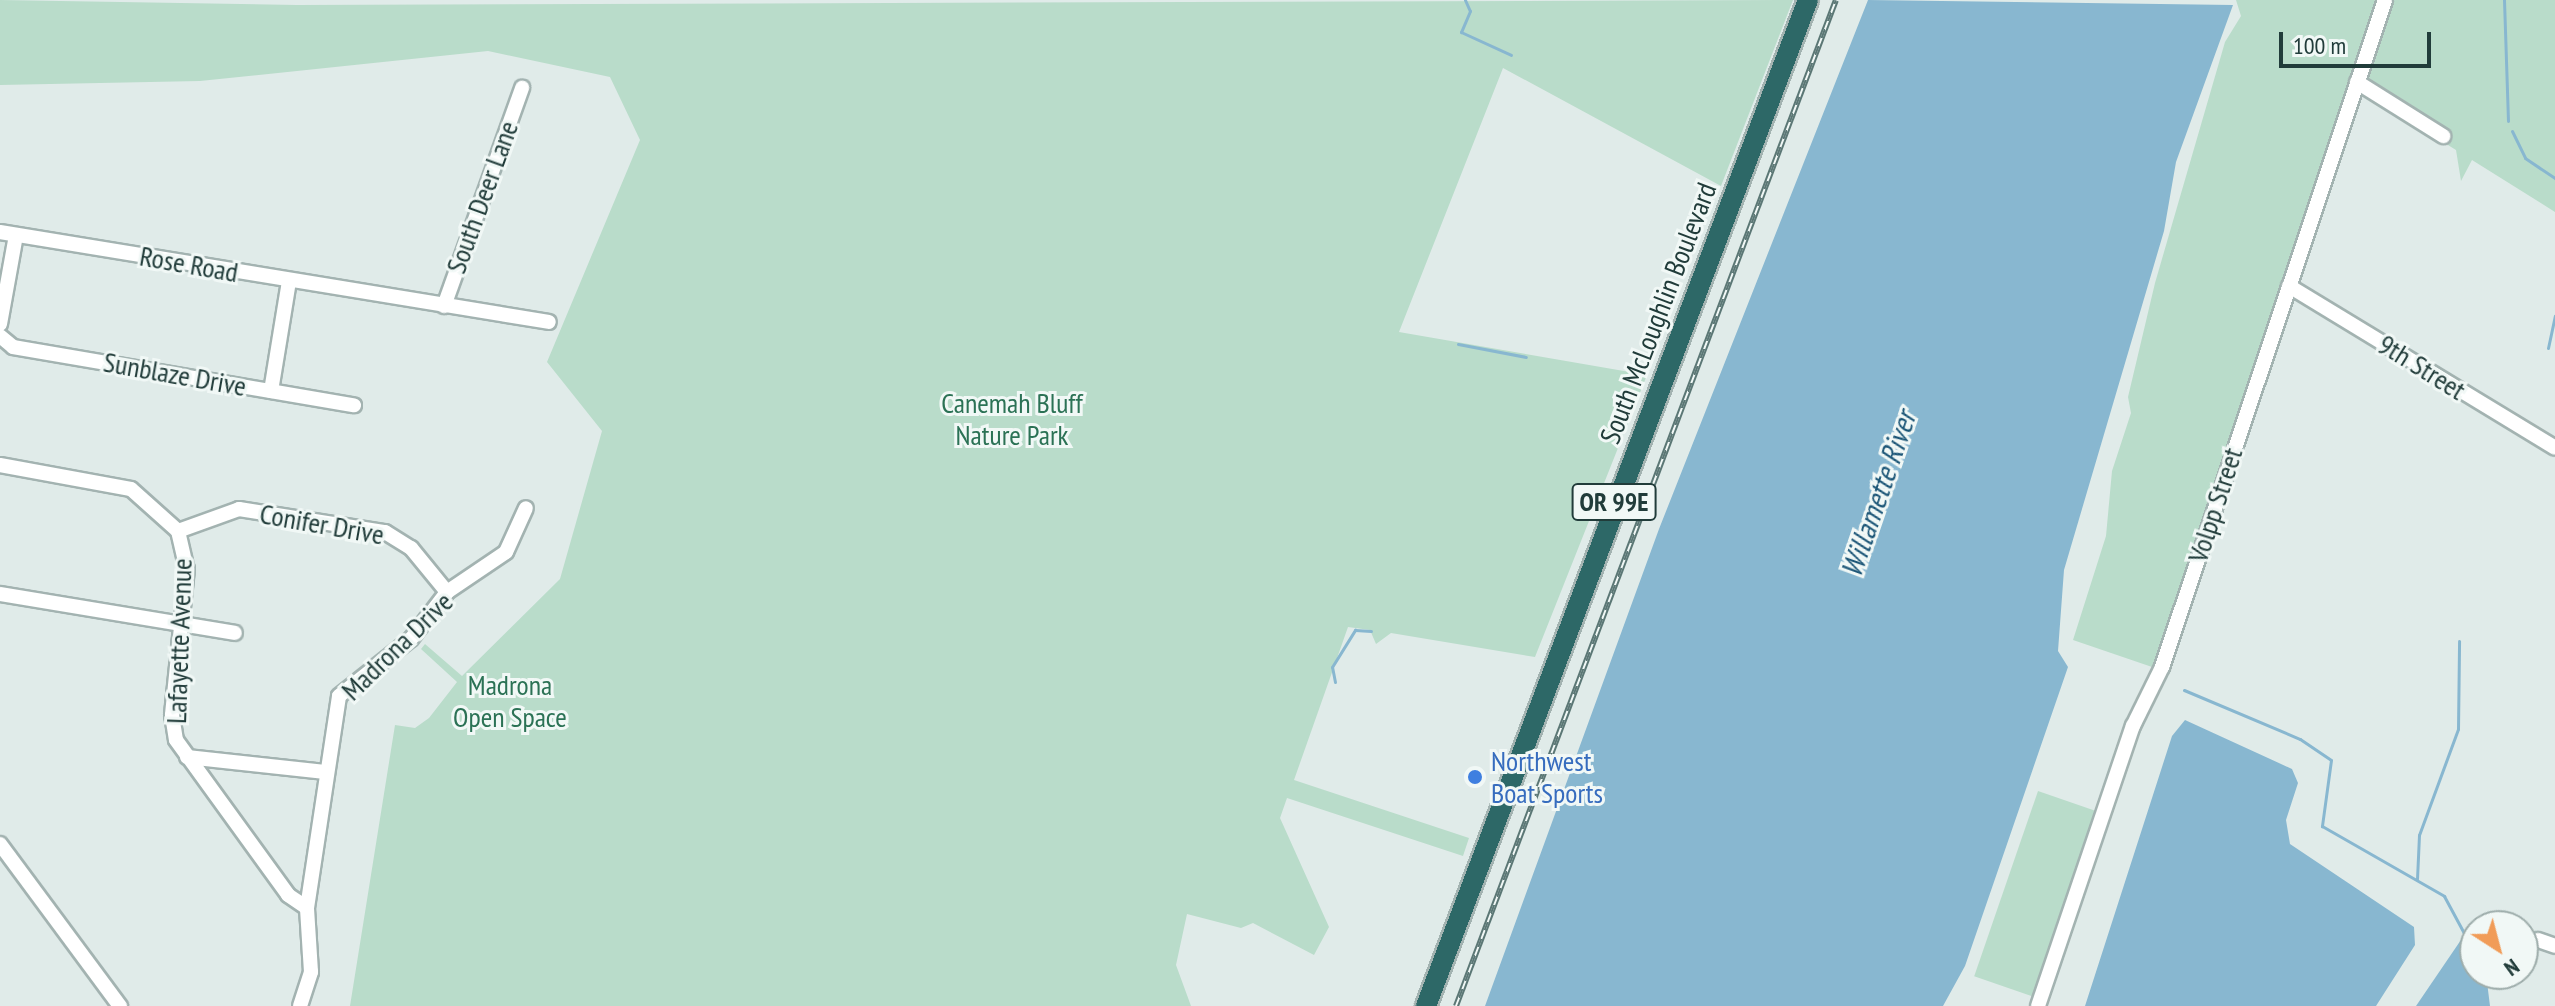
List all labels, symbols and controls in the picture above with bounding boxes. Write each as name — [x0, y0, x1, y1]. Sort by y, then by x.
scale bar — [2283, 16, 2435, 66]
text: 100 m — [2293, 30, 2346, 61]
street label: South Deer Lane — [439, 116, 525, 278]
street label: South McLoughlin Boulevard — [1593, 178, 1723, 448]
street label: Rose Road — [137, 239, 241, 289]
street label: 9th Street — [2372, 327, 2472, 407]
street label: Sunblaze Drive — [101, 345, 249, 403]
park label: Canemah Bluff Nature Park — [941, 386, 1083, 452]
water label: Willamette River — [1833, 406, 1923, 582]
street label: Volpp Street — [2181, 443, 2249, 567]
road number: OR 99E — [1570, 480, 1658, 524]
street label: Conifer Drive — [257, 497, 387, 551]
street label: Lafayette Avenue — [159, 557, 199, 725]
street label: Madrona Drive — [335, 585, 459, 707]
park label: Madrona Open Space — [453, 668, 567, 734]
place label: Northwest Boat Sports — [1491, 744, 1603, 810]
marker: Northwest Boat Sports — [1466, 768, 1484, 786]
north arrow — [2459, 910, 2539, 990]
text: N — [2499, 953, 2525, 983]

